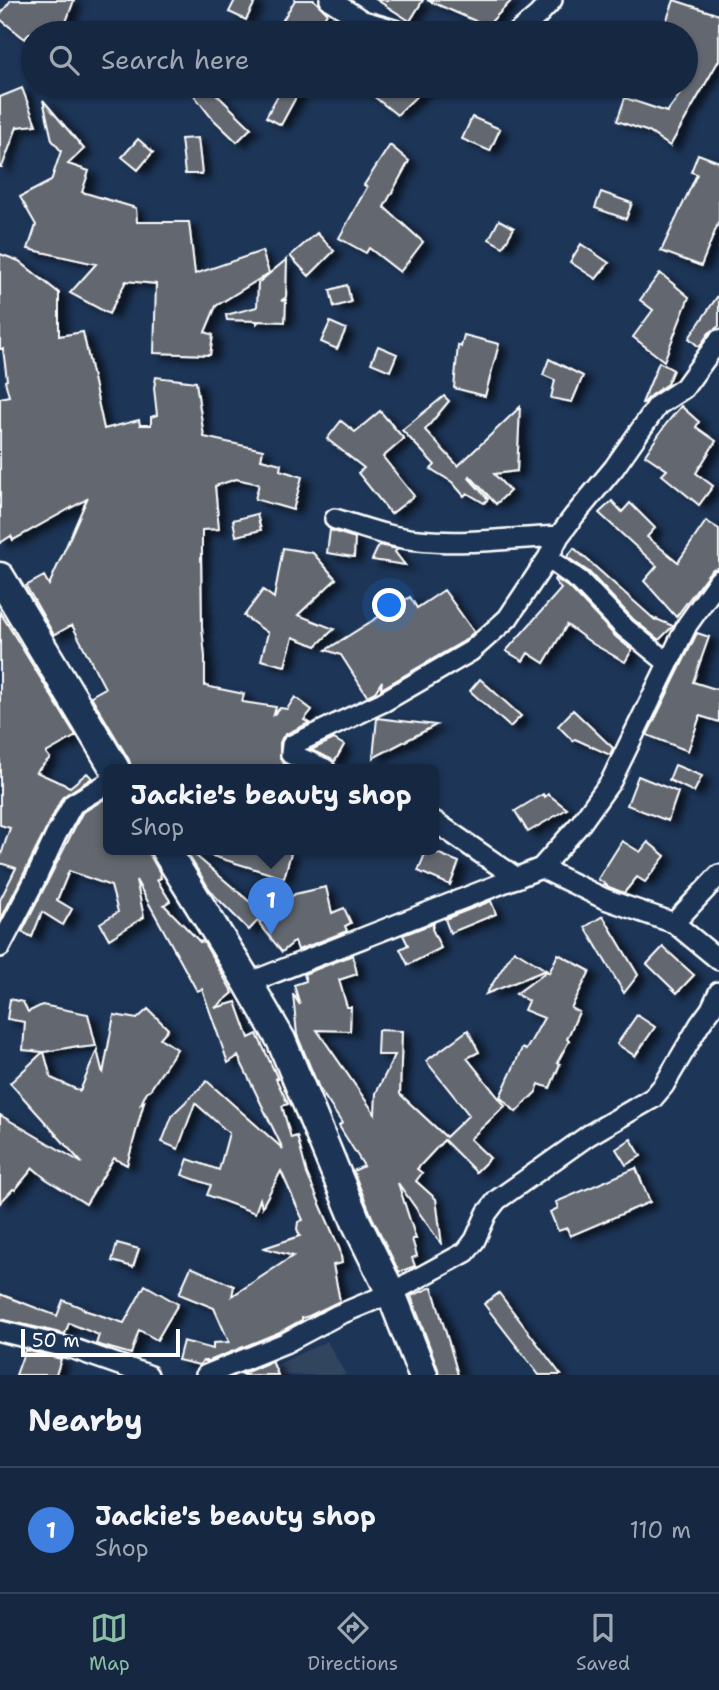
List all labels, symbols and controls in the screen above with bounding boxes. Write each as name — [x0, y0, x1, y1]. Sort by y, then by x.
search box — [21, 21, 698, 98]
icon: search — [45, 41, 83, 79]
text: Search here — [101, 42, 250, 77]
your location — [372, 588, 406, 622]
popup — [103, 764, 439, 855]
text: Jackie's beauty shop — [131, 777, 411, 812]
text: Shop — [131, 812, 184, 842]
pin: 1 — [248, 877, 294, 935]
scale bar — [21, 1326, 180, 1358]
text: 50 m — [32, 1328, 80, 1353]
text: Nearby — [28, 1400, 143, 1441]
text: Jackie's beauty shop — [95, 1498, 376, 1533]
text: 1 — [46, 1515, 56, 1545]
text: 110 m — [629, 1515, 691, 1545]
text: Shop — [95, 1533, 149, 1563]
tab: Map — [89, 1609, 130, 1676]
tab: Directions — [308, 1609, 398, 1676]
tab: Saved — [576, 1609, 630, 1676]

